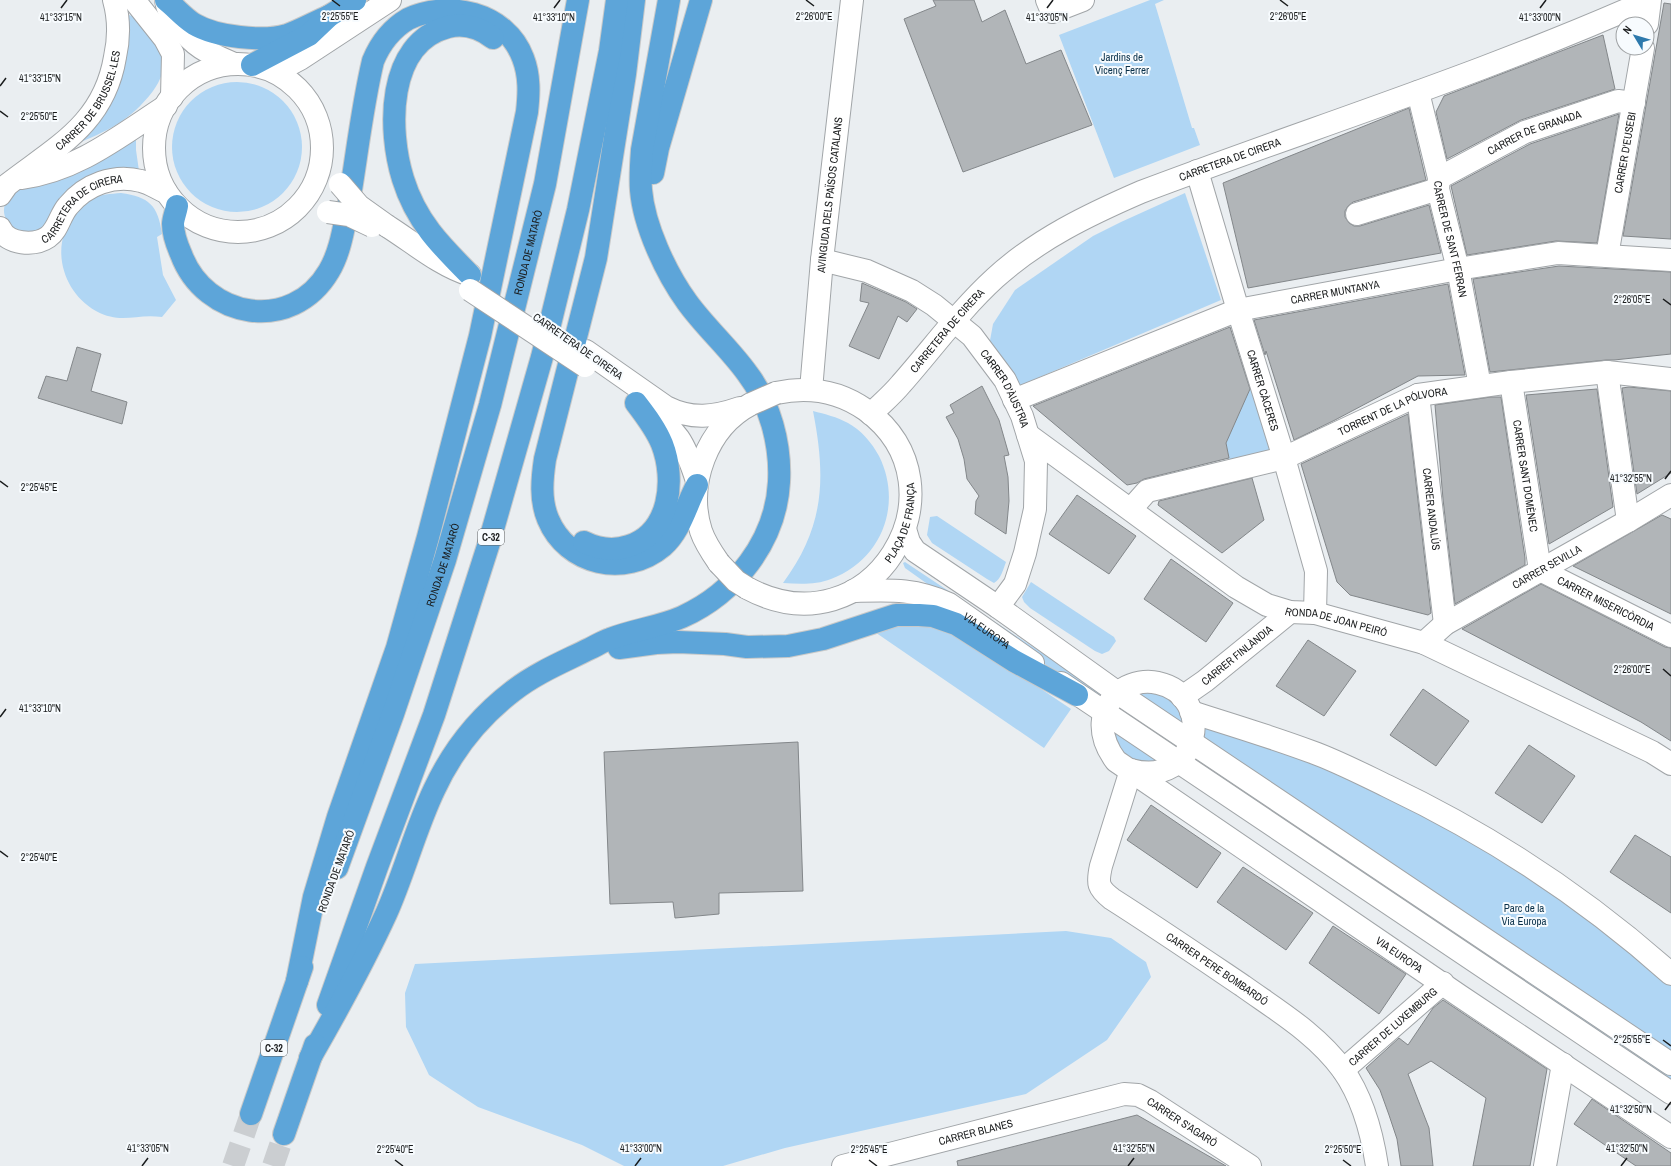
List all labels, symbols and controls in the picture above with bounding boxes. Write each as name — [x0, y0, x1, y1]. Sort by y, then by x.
text: 2°25'55"E — [322, 10, 358, 23]
text: 2°26'00"E — [796, 10, 832, 23]
text: 2°26'05"E — [1270, 10, 1306, 23]
text: 41°33'15"N — [40, 11, 82, 24]
text: 41°33'10"N — [533, 11, 575, 24]
text: 41°33'05"N — [1026, 11, 1068, 24]
text: 41°33'00"N — [1519, 11, 1561, 24]
north arrow — [1615, 16, 1655, 56]
text: N — [1620, 23, 1635, 37]
street label: CARRER DE BRUSSEL·LES — [52, 49, 123, 153]
park label: Jardins de Vicenç Ferrer — [1095, 50, 1149, 77]
text: 41°33'15"N — [19, 72, 61, 85]
street label: CARRER DE GRANADA — [1485, 107, 1584, 158]
text: 2°25'50"E — [21, 110, 57, 123]
street label: CARRER D'EUSEBI — [1611, 111, 1639, 194]
street label: AVINGUDA DELS PAÏSOS CATALANS — [814, 116, 845, 274]
street label: CARRETERA DE CIRERA — [1177, 134, 1283, 184]
street label: CARRETERA DE CIRERA — [39, 172, 124, 247]
street label: CARRER DE SANT FERRAN — [1431, 180, 1470, 298]
street label: RONDA DE MATARÓ — [511, 209, 545, 296]
street label: CARRER MUNTANYA — [1289, 277, 1381, 307]
street label: CARRETERA DE CIRERA — [907, 285, 988, 376]
text: 2°26'05"E — [1614, 293, 1650, 306]
street label: CARRETERA DE CIRERA — [530, 310, 627, 383]
street label: CARRER D'ÀUSTRIA — [977, 346, 1032, 430]
street label: CARRER CÀCERES — [1244, 348, 1282, 433]
street label: TORRENT DE LA PÓLVORA — [1336, 384, 1449, 439]
street label: CARRER SANT DOMÈNEC — [1510, 419, 1541, 533]
street label: CARRER ANDALÚS — [1420, 467, 1443, 551]
text: 41°32'55"N — [1610, 472, 1652, 485]
text: 2°25'45"E — [21, 481, 57, 494]
street label: PLAÇA DE FRANÇA — [881, 481, 918, 566]
street label: RONDA DE MATARÓ — [423, 521, 462, 609]
road number: C-32 — [478, 529, 504, 545]
street label: CARRER SEVILLA — [1510, 541, 1585, 592]
street label: CARRER MISERICÒRDIA — [1555, 573, 1658, 634]
street label: RONDA DE JOAN PEIRÓ — [1283, 604, 1389, 640]
street label: VIA EUROPA — [961, 609, 1014, 652]
street label: CARRER FINLÀNDIA — [1198, 621, 1276, 688]
text: 2°26'00"E — [1614, 663, 1650, 676]
text: 41°33'10"N — [19, 702, 61, 715]
street label: RONDA DE MATARÓ — [315, 828, 357, 914]
text: 2°25'40"E — [21, 851, 57, 864]
park label: Parc de la Via Europa — [1502, 901, 1546, 928]
street label: CARRER PERE BOMBARDÓ — [1163, 929, 1271, 1008]
street label: VIA EUROPA — [1373, 933, 1426, 976]
street label: CARRER DE LUXEMBURG — [1346, 984, 1440, 1069]
text: 2°25'55"E — [1614, 1033, 1650, 1046]
road number: C-32 — [261, 1040, 287, 1056]
street label: CARRER S'AGARÓ — [1144, 1094, 1220, 1150]
text: 41°32'50"N — [1610, 1103, 1652, 1116]
street label: CARRER BLANES — [937, 1116, 1014, 1148]
text: 41°33'05"N — [127, 1142, 169, 1155]
text: 41°33'00"N — [620, 1142, 662, 1155]
text: 41°32'55"N — [1113, 1142, 1155, 1155]
text: 41°32'50"N — [1606, 1142, 1648, 1155]
text: 2°25'40"E — [377, 1143, 413, 1156]
text: 2°25'45"E — [851, 1143, 887, 1156]
text: 2°25'50"E — [1325, 1143, 1361, 1156]

